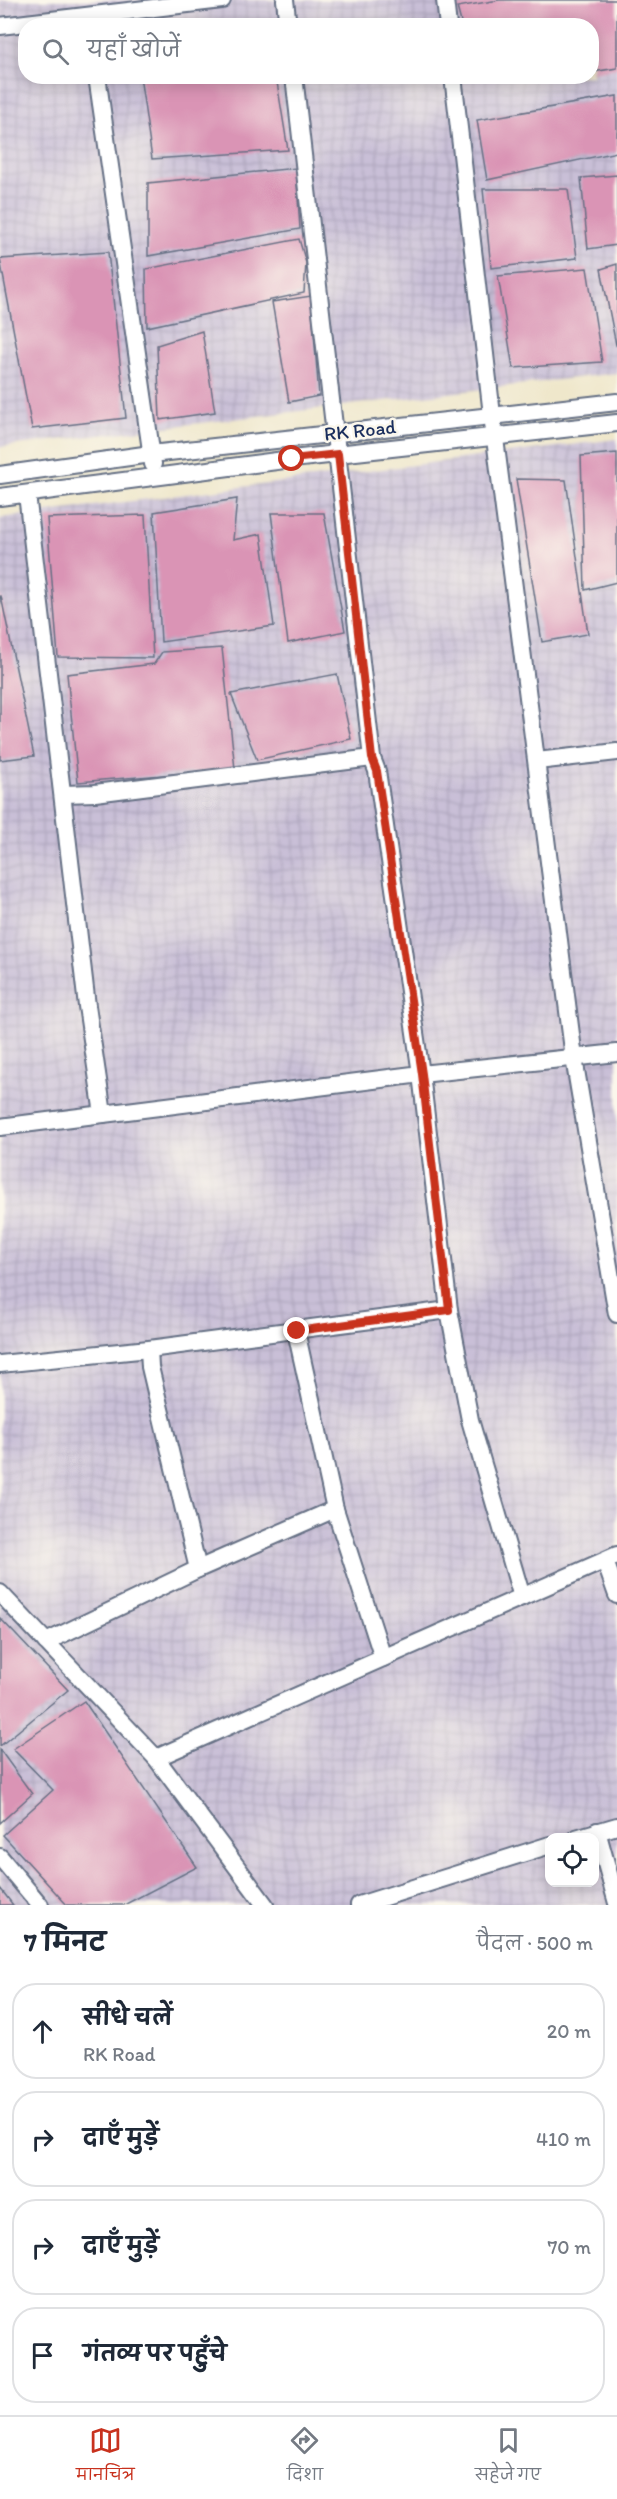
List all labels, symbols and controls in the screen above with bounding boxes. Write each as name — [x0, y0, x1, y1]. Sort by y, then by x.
search box — [18, 18, 599, 84]
icon: search — [39, 35, 72, 68]
text: यहाँ खोजें — [87, 36, 181, 63]
street label: RK Road — [323, 414, 397, 446]
route start — [278, 445, 304, 471]
route end — [283, 1317, 309, 1343]
map controls — [545, 1833, 599, 1887]
button: locate — [545, 1833, 599, 1887]
text: 7 मिनट — [24, 1926, 106, 1958]
text: पैदल · 500 m — [476, 1931, 593, 1955]
text: सीधे चलें — [83, 2004, 172, 2031]
icon: ahead — [26, 2015, 59, 2048]
text: 20 m — [547, 2019, 591, 2043]
text: RK Road — [83, 2042, 156, 2066]
icon: right — [26, 2123, 59, 2156]
text: दाएँ मुड़ें — [83, 2124, 159, 2151]
text: 410 m — [536, 2127, 591, 2151]
icon: right — [26, 2231, 59, 2264]
text: दाएँ मुड़ें — [83, 2232, 159, 2259]
text: 70 m — [547, 2235, 591, 2259]
icon: arrive — [26, 2339, 59, 2372]
text: गंतव्य पर पहुँचे — [83, 2340, 227, 2367]
tab: मानचित्र — [76, 2424, 135, 2492]
tab: दिशा — [287, 2424, 323, 2492]
tab: सहेजे गए — [475, 2424, 541, 2492]

